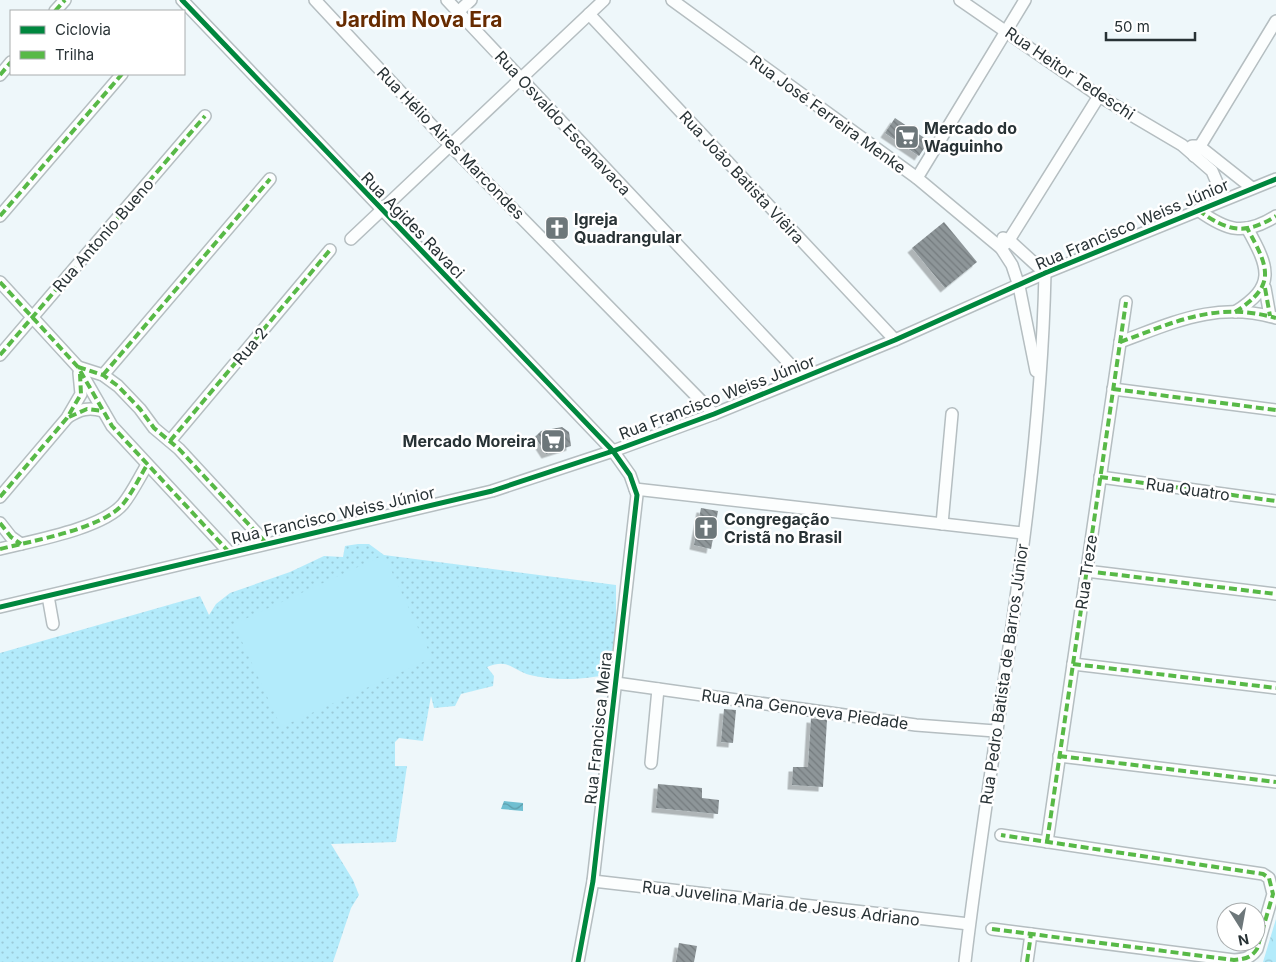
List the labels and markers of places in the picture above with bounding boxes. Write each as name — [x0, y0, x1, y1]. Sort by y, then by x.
place label: Mercado do Waguinho — [924, 118, 1017, 156]
supermarket icon: Mercado do Waguinho — [894, 124, 920, 150]
place label: Igreja Quadrangular — [574, 209, 682, 247]
church icon: Igreja Quadrangular — [544, 215, 570, 241]
supermarket icon: Mercado Moreira — [540, 428, 566, 454]
place label: Mercado Moreira — [403, 431, 536, 451]
place label: Congregação Cristã no Brasil — [724, 509, 842, 547]
church icon: Congregação Cristã no Brasil — [693, 515, 719, 541]

